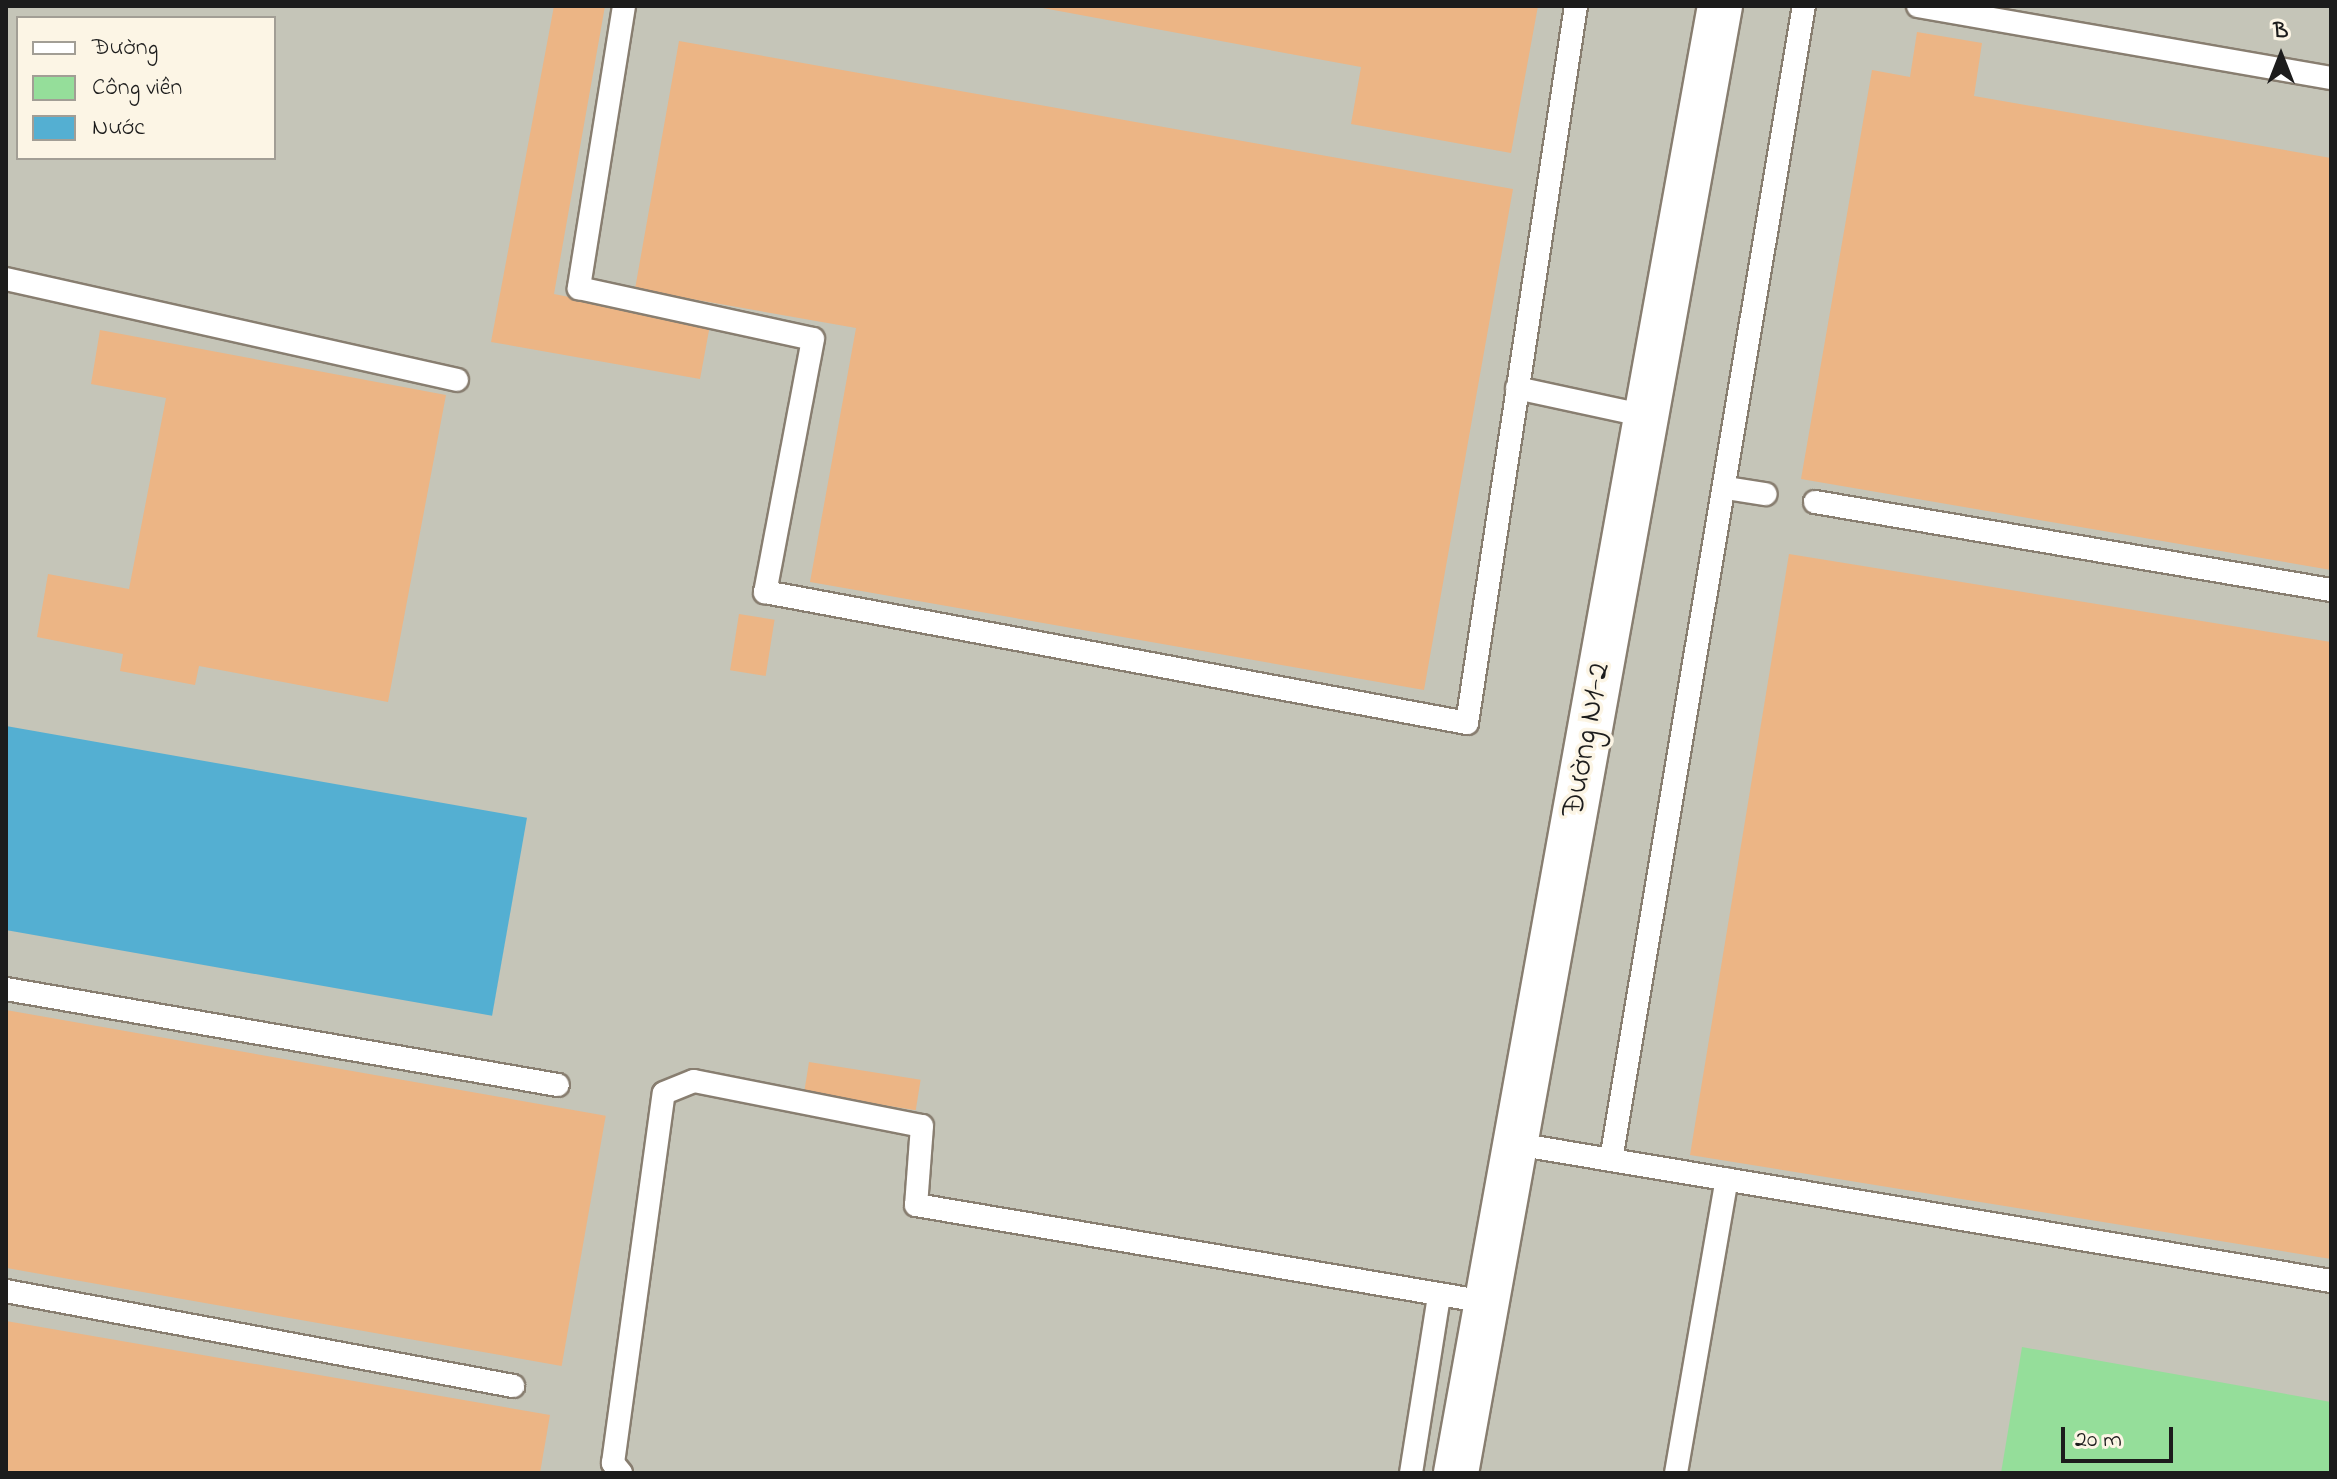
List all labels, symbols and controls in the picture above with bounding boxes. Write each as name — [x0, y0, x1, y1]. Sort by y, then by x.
legend — [16, 16, 276, 160]
north arrow — [2241, 16, 2321, 96]
text: B — [2274, 16, 2288, 48]
text: Đường — [92, 31, 158, 66]
text: Công viên — [92, 71, 182, 106]
text: Nước — [92, 111, 145, 146]
street label: Đường N1-2 — [1556, 660, 1620, 820]
scale bar — [2065, 1411, 2177, 1461]
text: 20 m — [2075, 1423, 2122, 1458]

